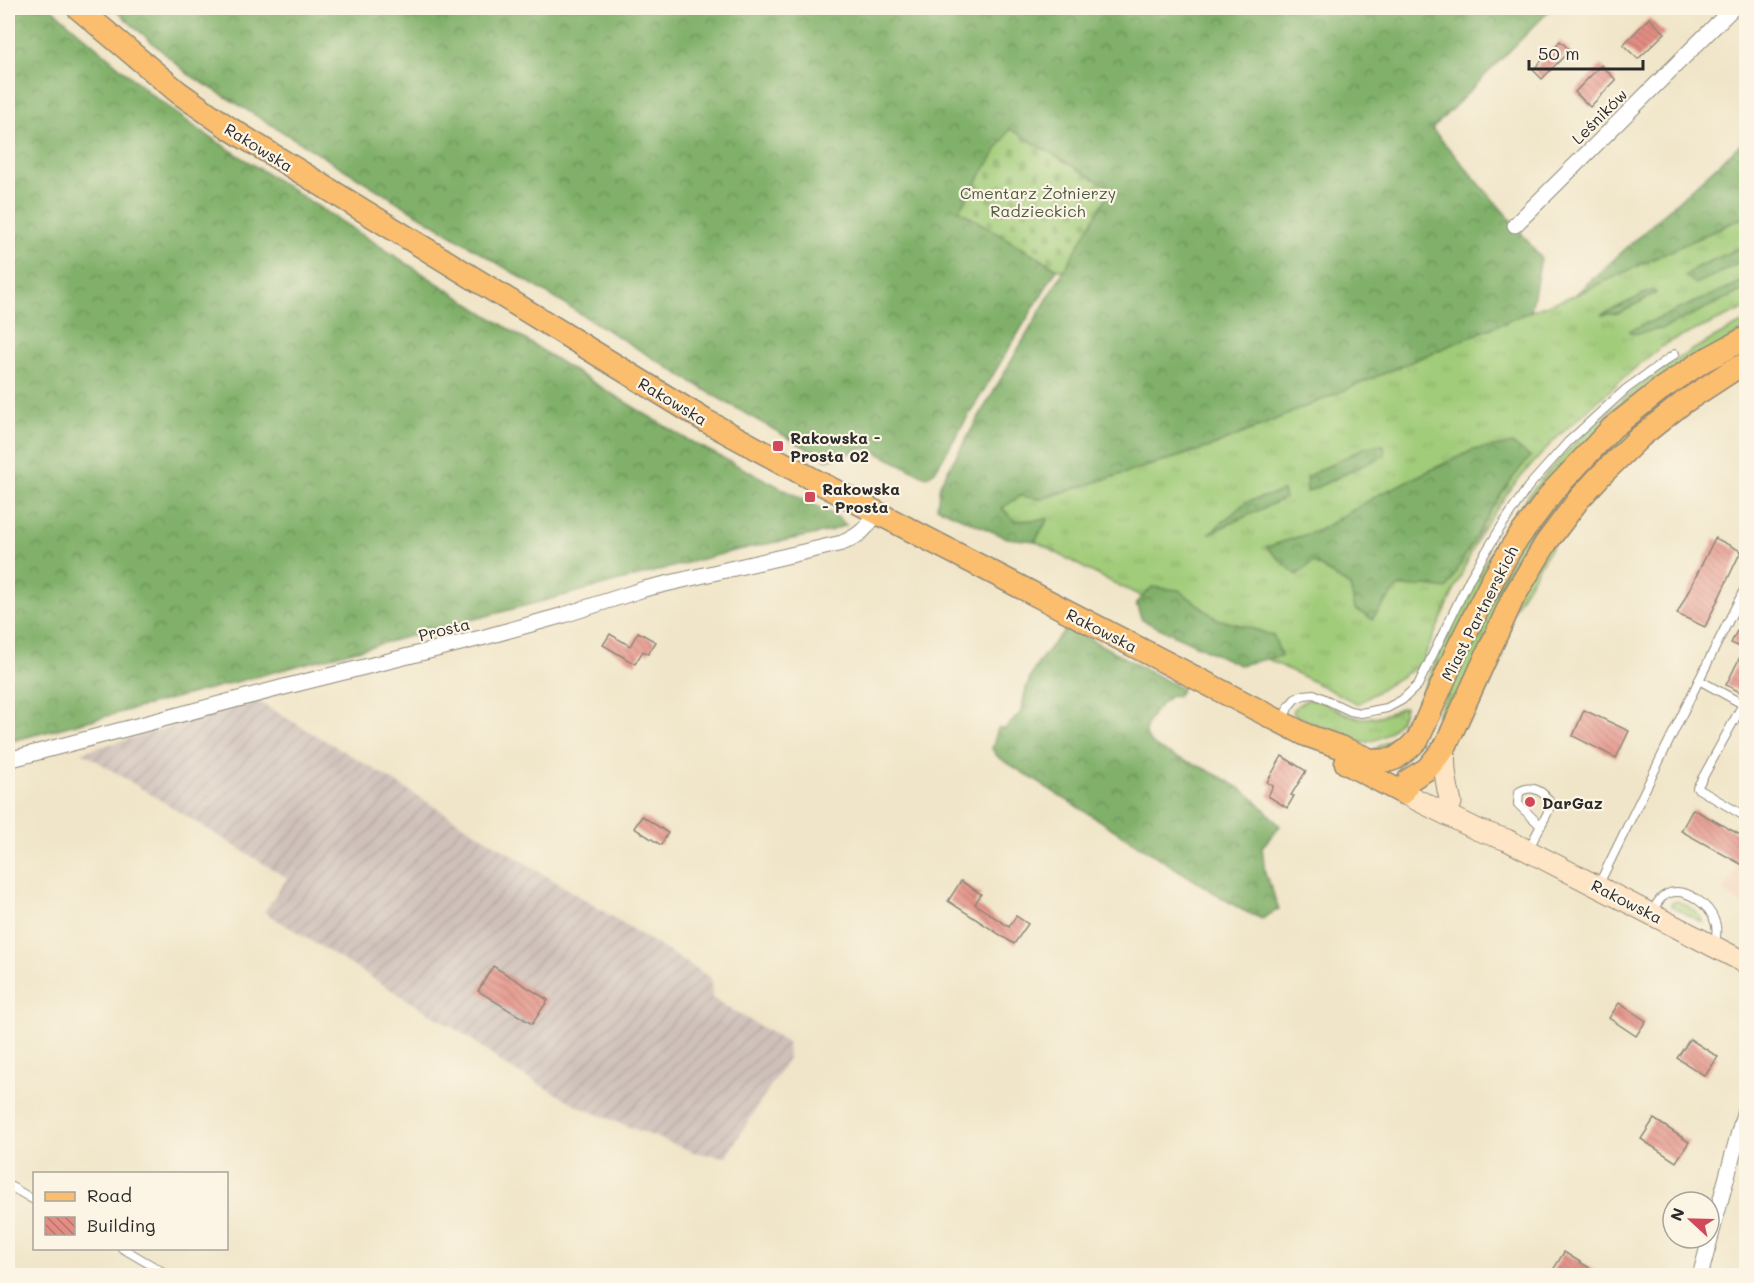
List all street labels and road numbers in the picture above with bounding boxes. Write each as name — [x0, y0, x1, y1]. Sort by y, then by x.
street label: Leśników — [1567, 84, 1631, 148]
street label: Rakowska — [221, 118, 297, 176]
street label: Rakowska — [635, 372, 711, 430]
street label: Miast Partnerskich — [1436, 542, 1522, 684]
street label: Rakowska — [1063, 603, 1141, 657]
street label: Prosta — [416, 613, 472, 645]
street label: Rakowska — [1588, 874, 1666, 928]

